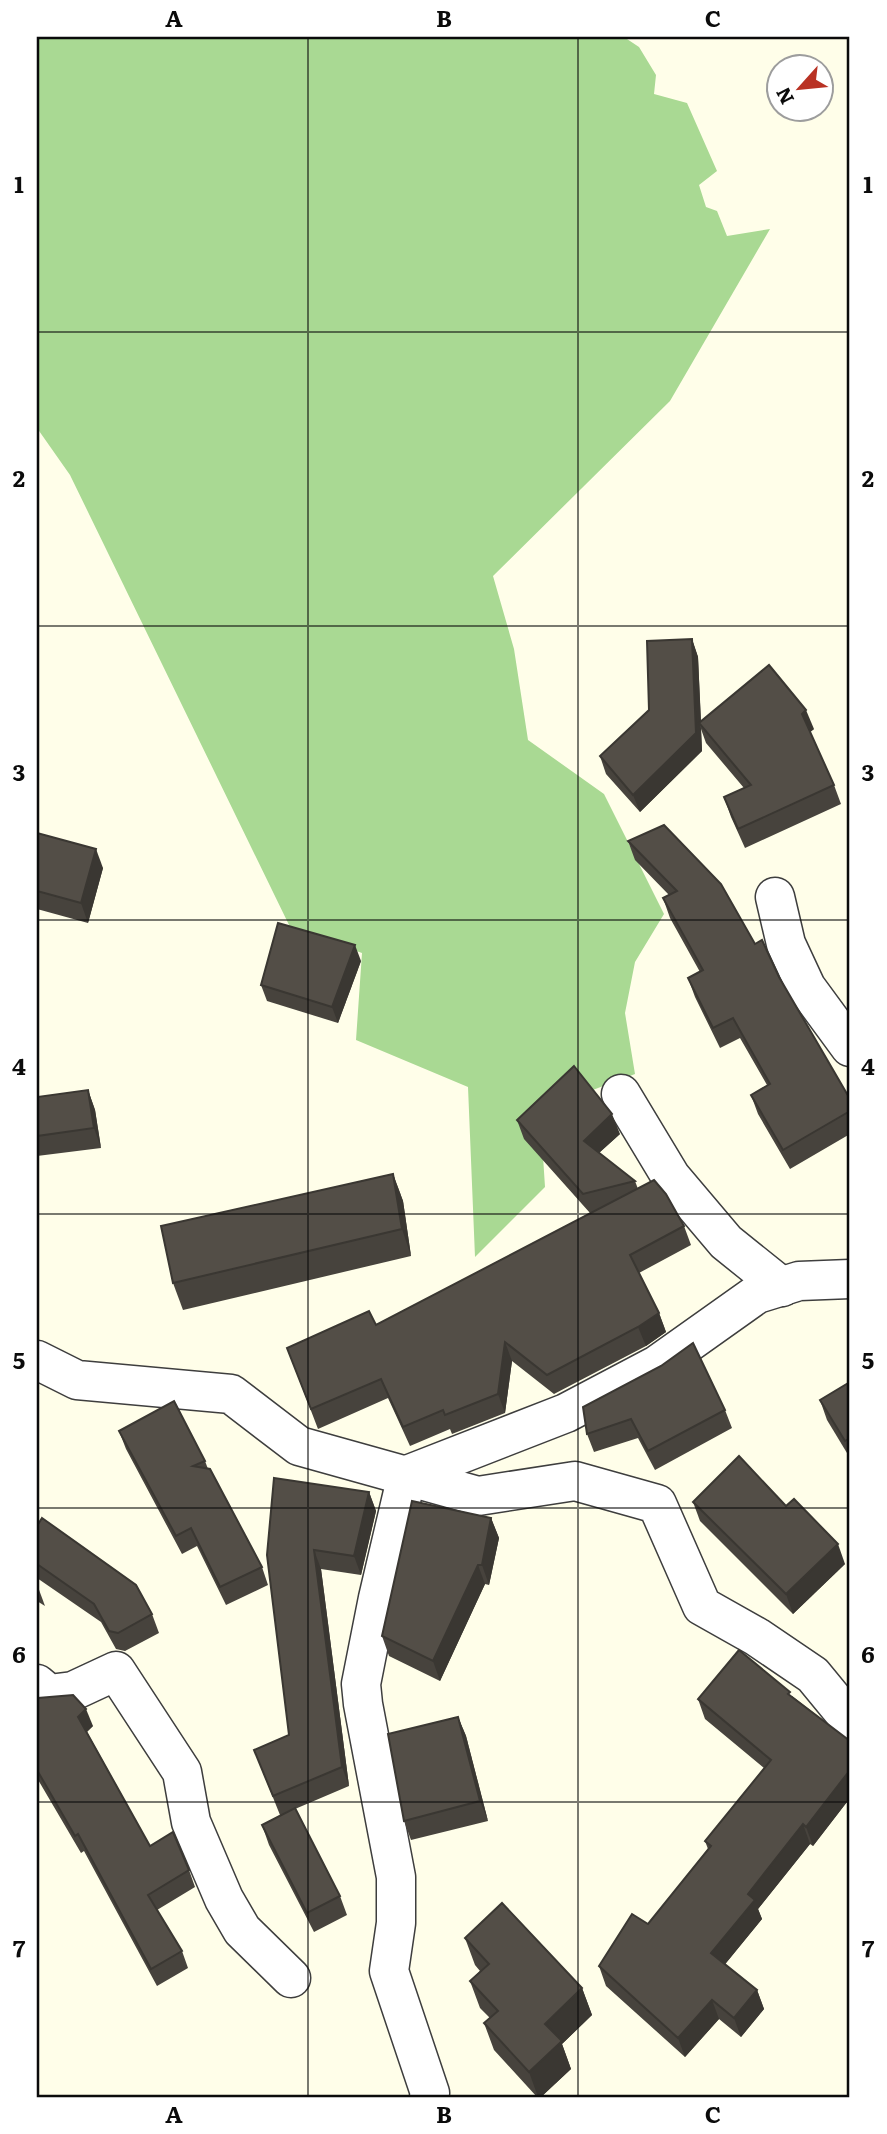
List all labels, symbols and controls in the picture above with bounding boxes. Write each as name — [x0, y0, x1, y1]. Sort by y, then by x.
text: A — [165, 0, 183, 34]
text: B — [436, 0, 452, 34]
text: C — [705, 0, 721, 34]
north arrow — [764, 52, 834, 122]
text: N — [768, 83, 800, 110]
text: 1 — [14, 166, 24, 200]
text: 1 — [863, 166, 873, 200]
text: 2 — [13, 460, 25, 494]
text: 2 — [862, 460, 874, 494]
text: 3 — [13, 754, 25, 788]
text: 3 — [862, 754, 874, 788]
text: 4 — [12, 1048, 26, 1082]
text: 4 — [861, 1048, 875, 1082]
text: 5 — [13, 1342, 25, 1376]
text: 5 — [862, 1342, 874, 1376]
text: 6 — [12, 1636, 26, 1670]
text: 6 — [861, 1636, 875, 1670]
text: 7 — [13, 1930, 26, 1964]
text: 7 — [862, 1930, 875, 1964]
text: A — [165, 2096, 183, 2130]
text: B — [436, 2096, 452, 2130]
text: C — [705, 2096, 721, 2130]

